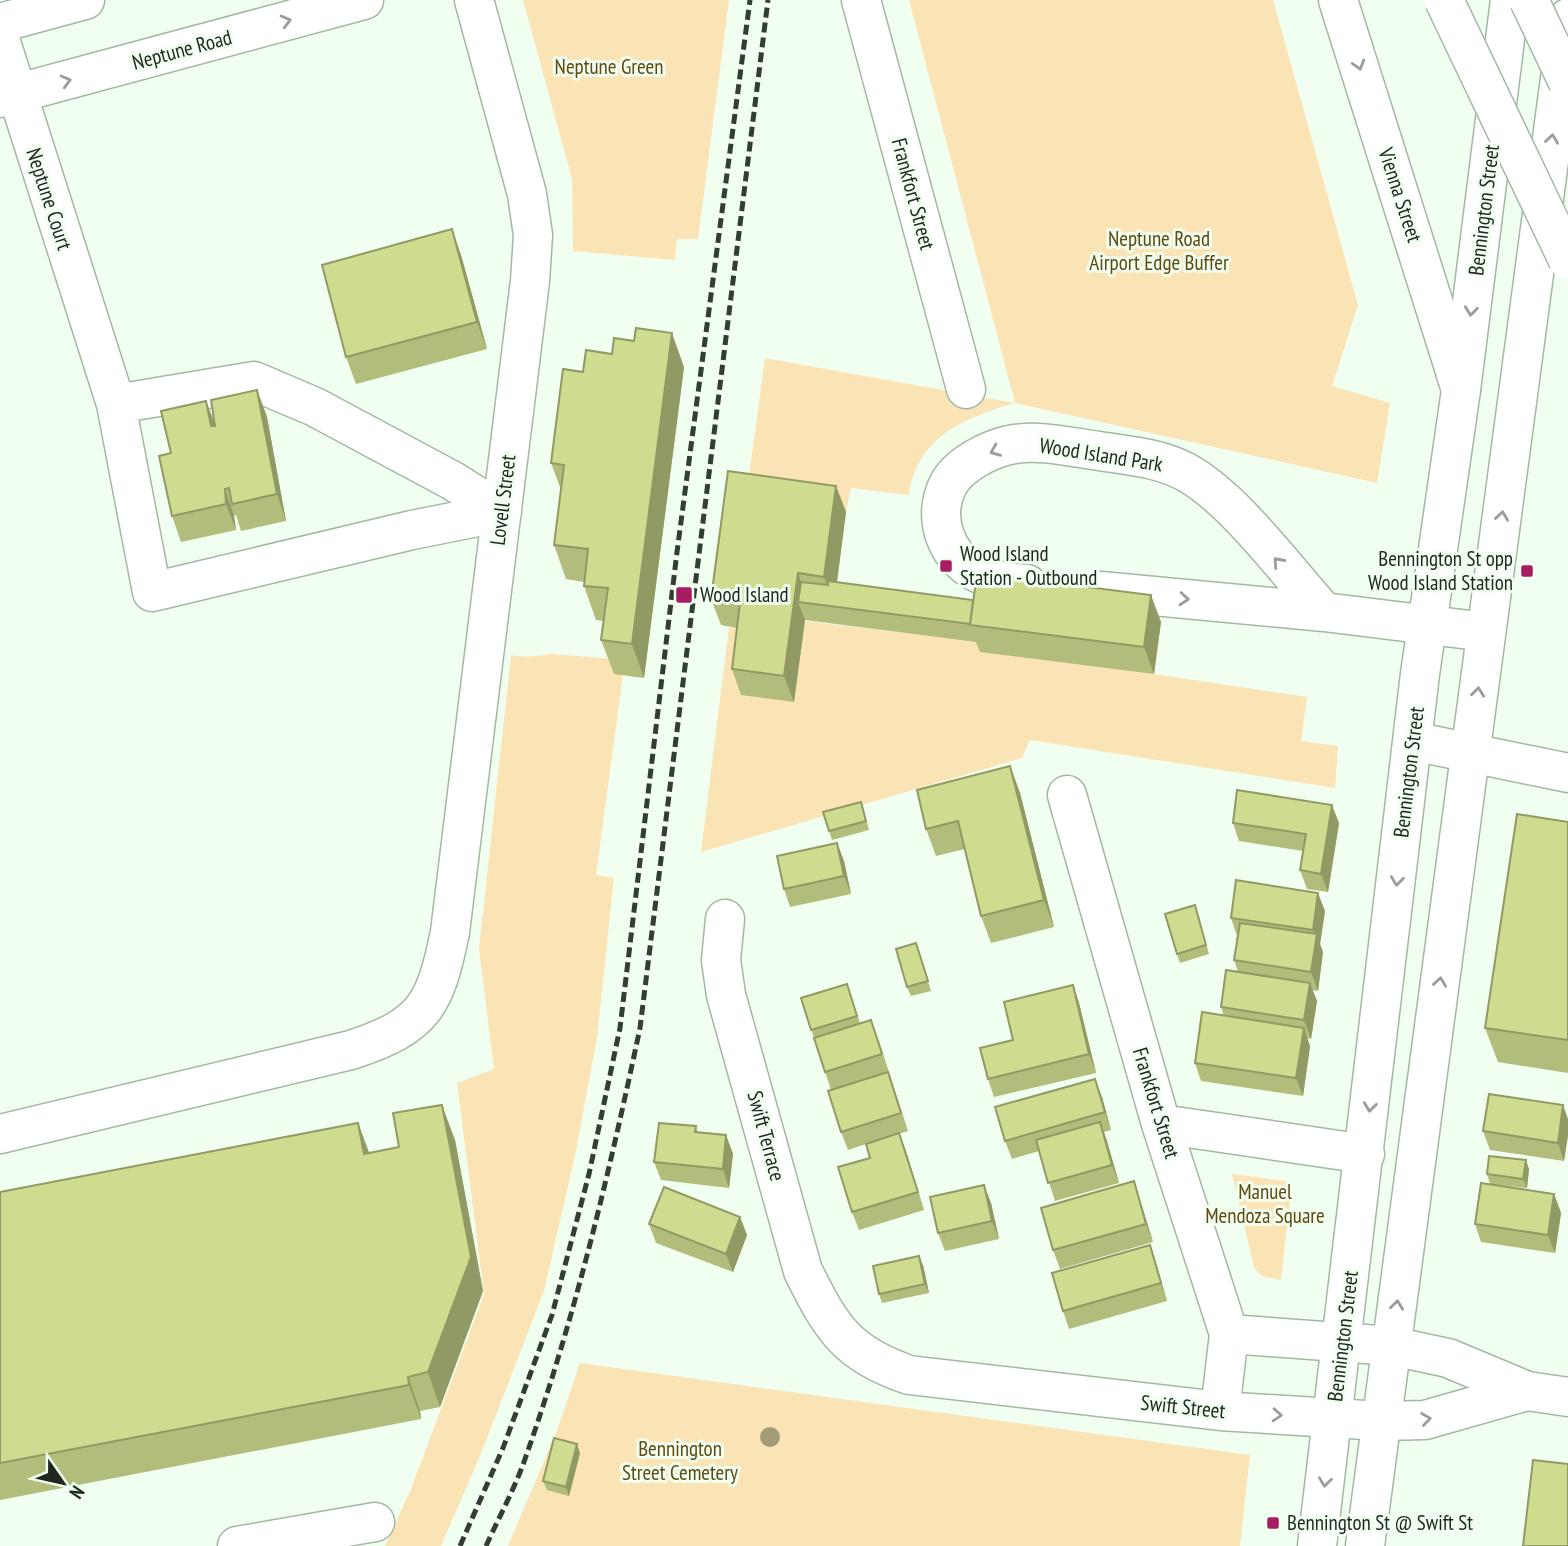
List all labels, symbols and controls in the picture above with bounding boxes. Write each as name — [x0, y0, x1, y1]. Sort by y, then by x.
one-way arrow — [279, 15, 291, 30]
street label: Neptune Road — [129, 23, 235, 76]
park label: Neptune Green — [555, 53, 663, 80]
one-way arrow — [1350, 59, 1365, 71]
one-way arrow — [60, 75, 72, 89]
one-way arrow — [1544, 133, 1559, 145]
street label: Frankfort Street — [886, 135, 941, 253]
street label: Vienna Street — [1372, 143, 1428, 246]
street label: Bennington Street — [1462, 143, 1505, 277]
street label: Neptune Court — [20, 144, 79, 253]
park label: Neptune Road Airport Edge Buffer — [1089, 225, 1229, 276]
one-way arrow — [1464, 305, 1479, 317]
street label: Wood Island Park — [1038, 431, 1165, 478]
one-way arrow — [989, 443, 1001, 457]
street label: Lovell Street — [484, 453, 521, 547]
one-way arrow — [1494, 510, 1509, 522]
place label: Wood Island Station - Outbound — [960, 540, 1097, 591]
place label: Bennington St opp Wood Island Station — [1368, 545, 1513, 596]
one-way arrow — [1274, 557, 1287, 570]
marker: Wood Island Station - Outbound — [938, 558, 954, 574]
marker: Bennington St opp Wood Island Station — [1519, 563, 1535, 579]
place label: Wood Island — [700, 581, 789, 608]
marker: Wood Island — [674, 585, 694, 605]
one-way arrow — [1179, 591, 1190, 606]
one-way arrow — [1471, 687, 1486, 698]
street label: Bennington Street — [1387, 705, 1430, 839]
one-way arrow — [1389, 876, 1404, 887]
one-way arrow — [1433, 976, 1448, 988]
street label: Frankfort Street — [1127, 1044, 1186, 1162]
street label: Swift Terrace — [741, 1088, 791, 1184]
one-way arrow — [1363, 1101, 1378, 1113]
park label: Manuel Mendoza Square — [1205, 1178, 1325, 1229]
street label: Bennington Street — [1321, 1269, 1364, 1403]
one-way arrow — [1390, 1299, 1405, 1311]
street label: Swift Street — [1139, 1389, 1227, 1424]
one-way arrow — [1272, 1407, 1283, 1422]
one-way arrow — [1420, 1411, 1432, 1426]
park label: Bennington Street Cemetery — [622, 1435, 738, 1486]
north arrow — [28, 1448, 98, 1518]
one-way arrow — [1318, 1477, 1333, 1488]
text: N — [64, 1482, 90, 1503]
place label: Bennington St @ Swift St — [1287, 1509, 1473, 1536]
marker: Bennington St @ Swift St — [1265, 1515, 1281, 1531]

